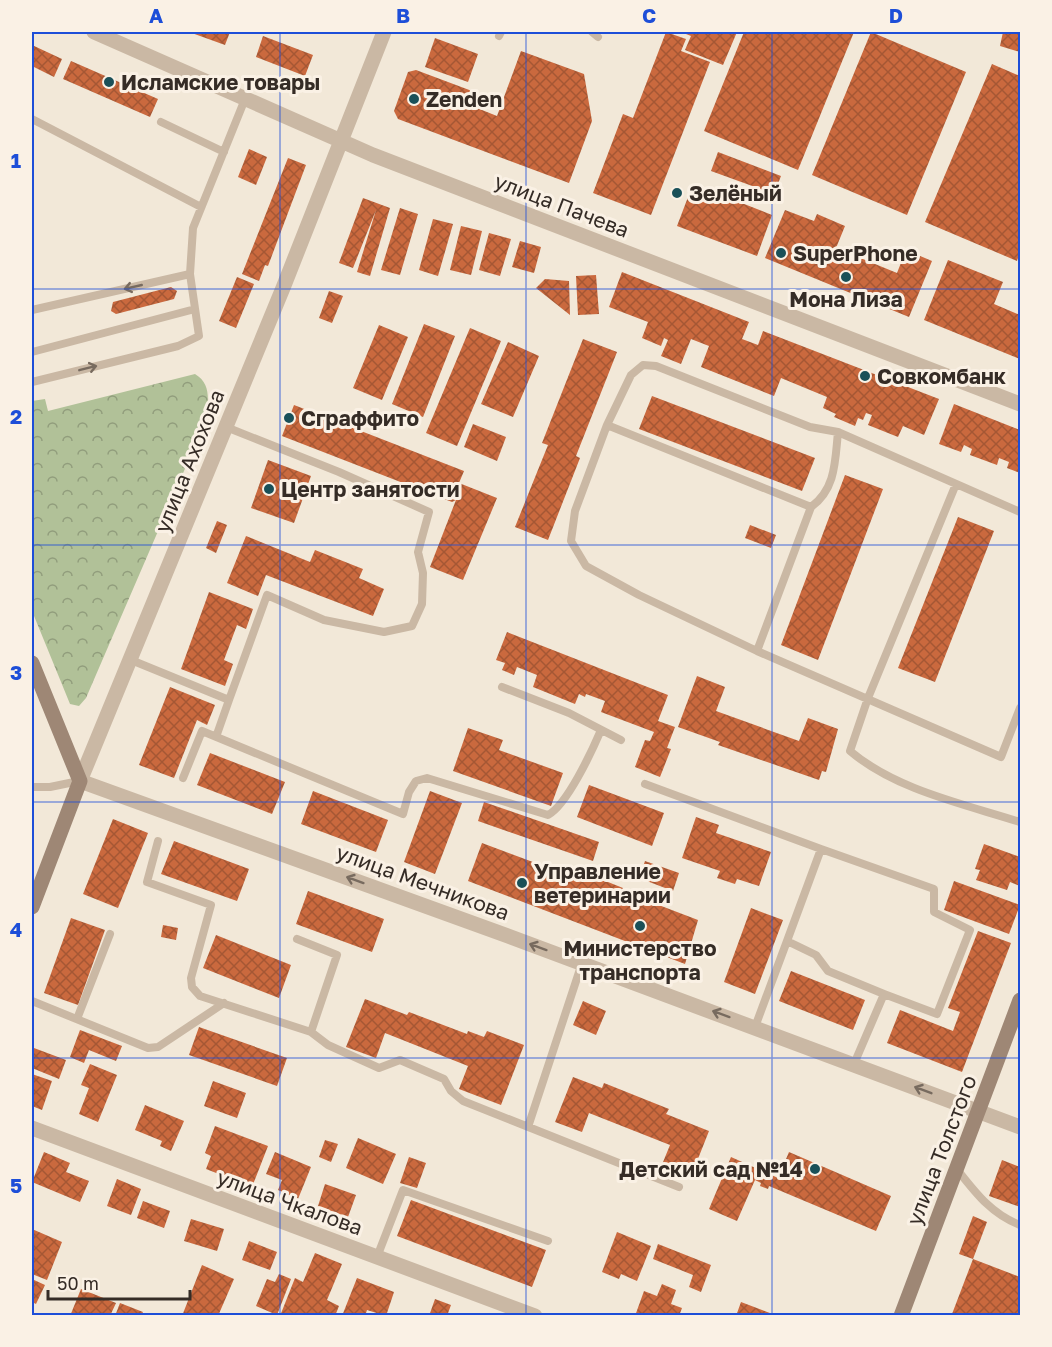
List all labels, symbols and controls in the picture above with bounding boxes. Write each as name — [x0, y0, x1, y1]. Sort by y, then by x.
text: A — [149, 3, 163, 27]
text: B — [396, 3, 410, 27]
text: C — [642, 3, 656, 27]
text: D — [889, 3, 903, 27]
place label: Исламские товары — [121, 69, 320, 95]
marker: Исламские товары — [102, 75, 116, 89]
place label: Zenden — [426, 86, 502, 112]
marker: Zenden — [407, 92, 421, 106]
text: 1 — [11, 148, 21, 172]
street label: улица Пачева — [491, 167, 633, 243]
place label: Зелёный — [689, 180, 782, 206]
marker: Зелёный — [670, 186, 684, 200]
place label: SuperPhone — [793, 240, 918, 266]
marker: SuperPhone — [774, 246, 788, 260]
marker: Мона Лиза — [839, 270, 853, 284]
one-way arrow — [124, 282, 144, 293]
place label: Мона Лиза — [789, 286, 903, 312]
one-way arrow — [79, 361, 98, 373]
place label: Совкомбанк — [877, 363, 1006, 389]
marker: Совкомбанк — [858, 369, 872, 383]
street label: улица Ахохова — [148, 386, 230, 536]
text: 2 — [10, 404, 22, 428]
place label: Сграффито — [301, 405, 419, 431]
marker: Сграффито — [282, 411, 296, 425]
place label: Центр занятости — [281, 476, 460, 502]
marker: Центр занятости — [262, 482, 276, 496]
text: 3 — [10, 660, 22, 684]
street label: улица Мечникова — [333, 839, 513, 925]
place label: Управление ветеринарии — [534, 858, 671, 908]
one-way arrow — [346, 874, 365, 885]
marker: Управление ветеринарии — [515, 876, 529, 890]
text: 4 — [10, 917, 22, 941]
marker: Министерство транспорта — [633, 919, 647, 933]
place label: Министерство транспорта — [564, 935, 716, 985]
one-way arrow — [529, 940, 548, 951]
one-way arrow — [712, 1008, 731, 1019]
street label: улица Толстого — [900, 1071, 982, 1229]
one-way arrow — [914, 1084, 933, 1095]
place label: Детский сад №14 — [619, 1156, 803, 1182]
marker: Детский сад №14 — [808, 1162, 822, 1176]
street label: улица Чкалова — [214, 1164, 366, 1240]
text: 5 — [10, 1173, 22, 1197]
scale bar — [48, 1263, 190, 1301]
text: 50 m — [57, 1272, 99, 1294]

